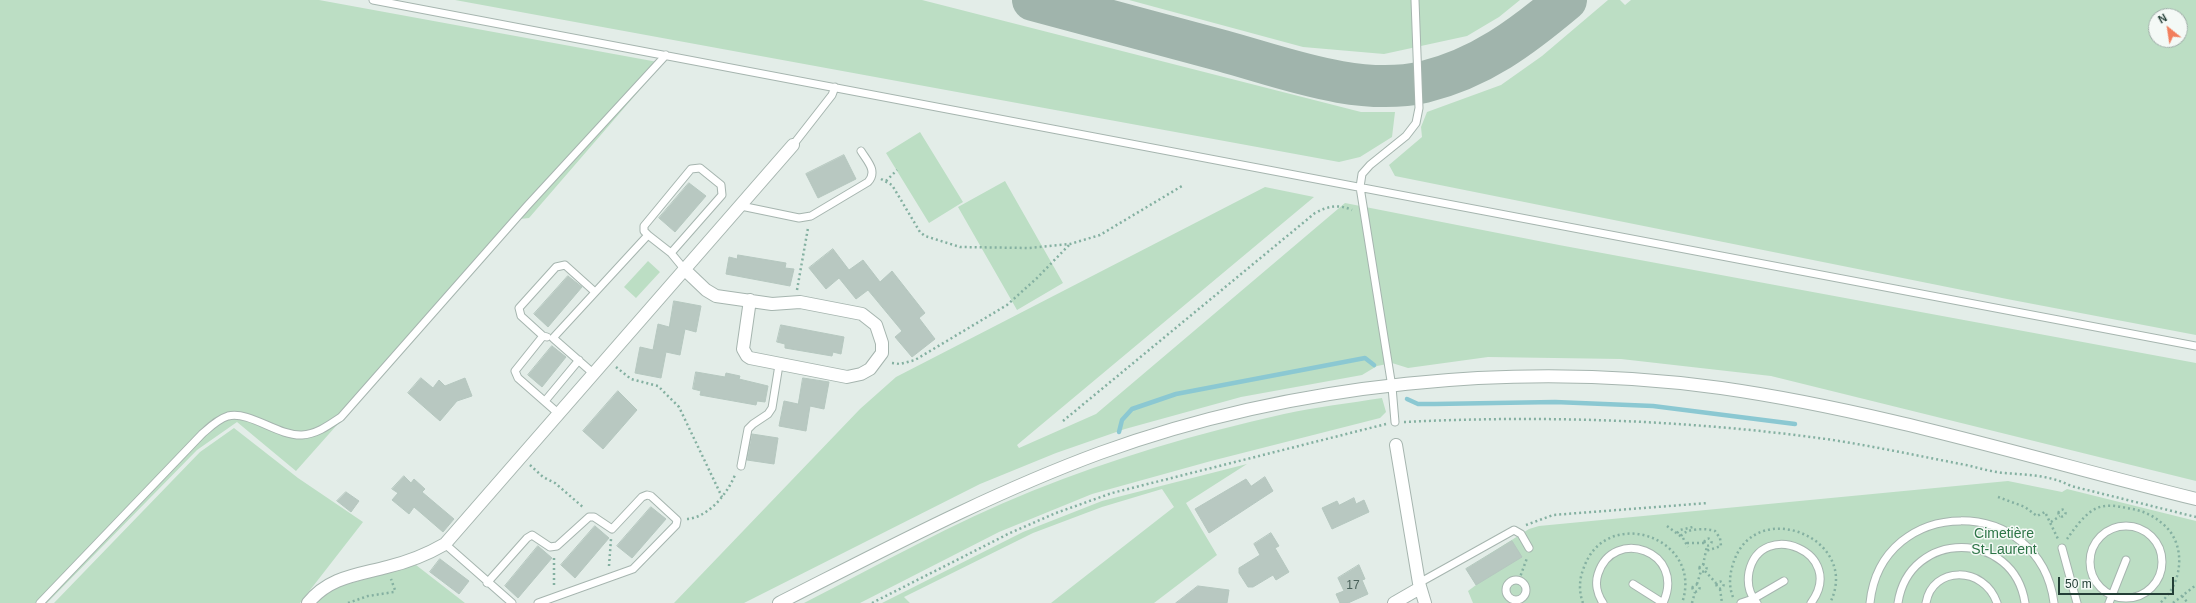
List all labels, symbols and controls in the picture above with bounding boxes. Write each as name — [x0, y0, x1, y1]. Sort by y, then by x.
north arrow — [2148, 8, 2188, 48]
text: N — [2156, 11, 2169, 26]
park label: Cimetière St-Laurent — [1971, 526, 2037, 558]
scale bar — [2060, 569, 2176, 595]
text: 50 m — [2065, 577, 2092, 591]
house number: 17 — [1346, 579, 1360, 593]

